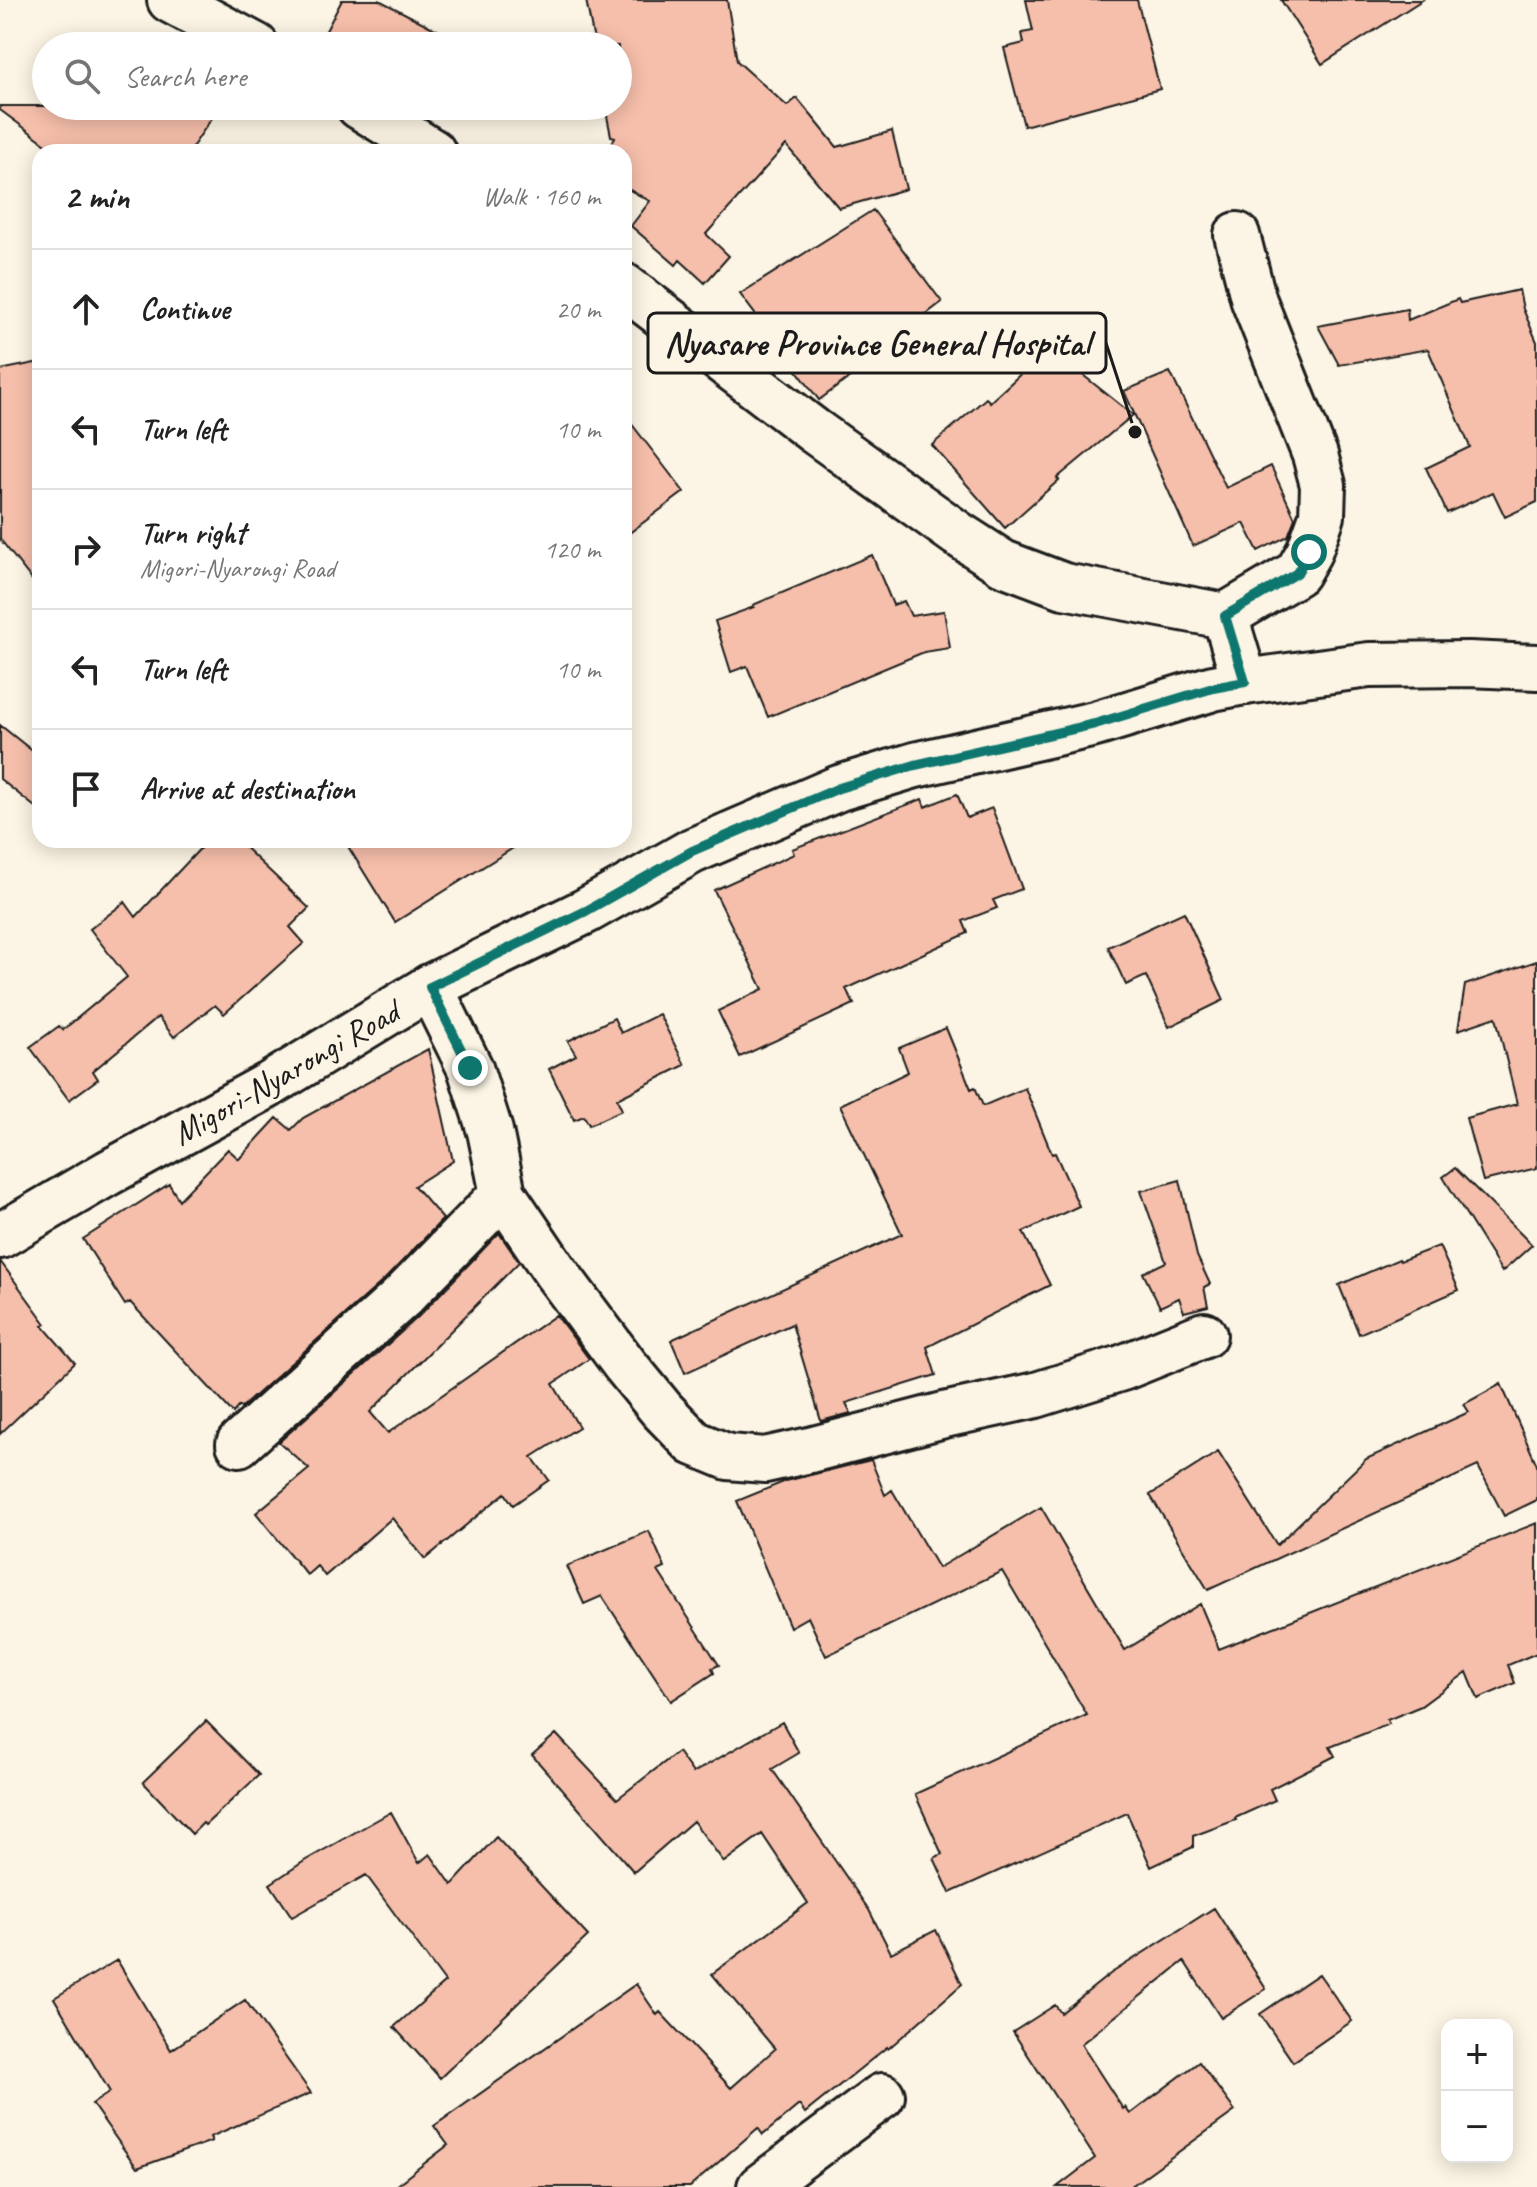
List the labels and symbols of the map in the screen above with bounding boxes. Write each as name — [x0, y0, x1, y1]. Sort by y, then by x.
callout: Nyasare Province General Hospital — [648, 313, 1106, 373]
text: Nyasare Province General Hospital — [664, 320, 1096, 366]
route start — [1291, 534, 1327, 570]
street label: Migori-Nyarongi Road — [164, 987, 411, 1155]
route end — [452, 1050, 488, 1086]

